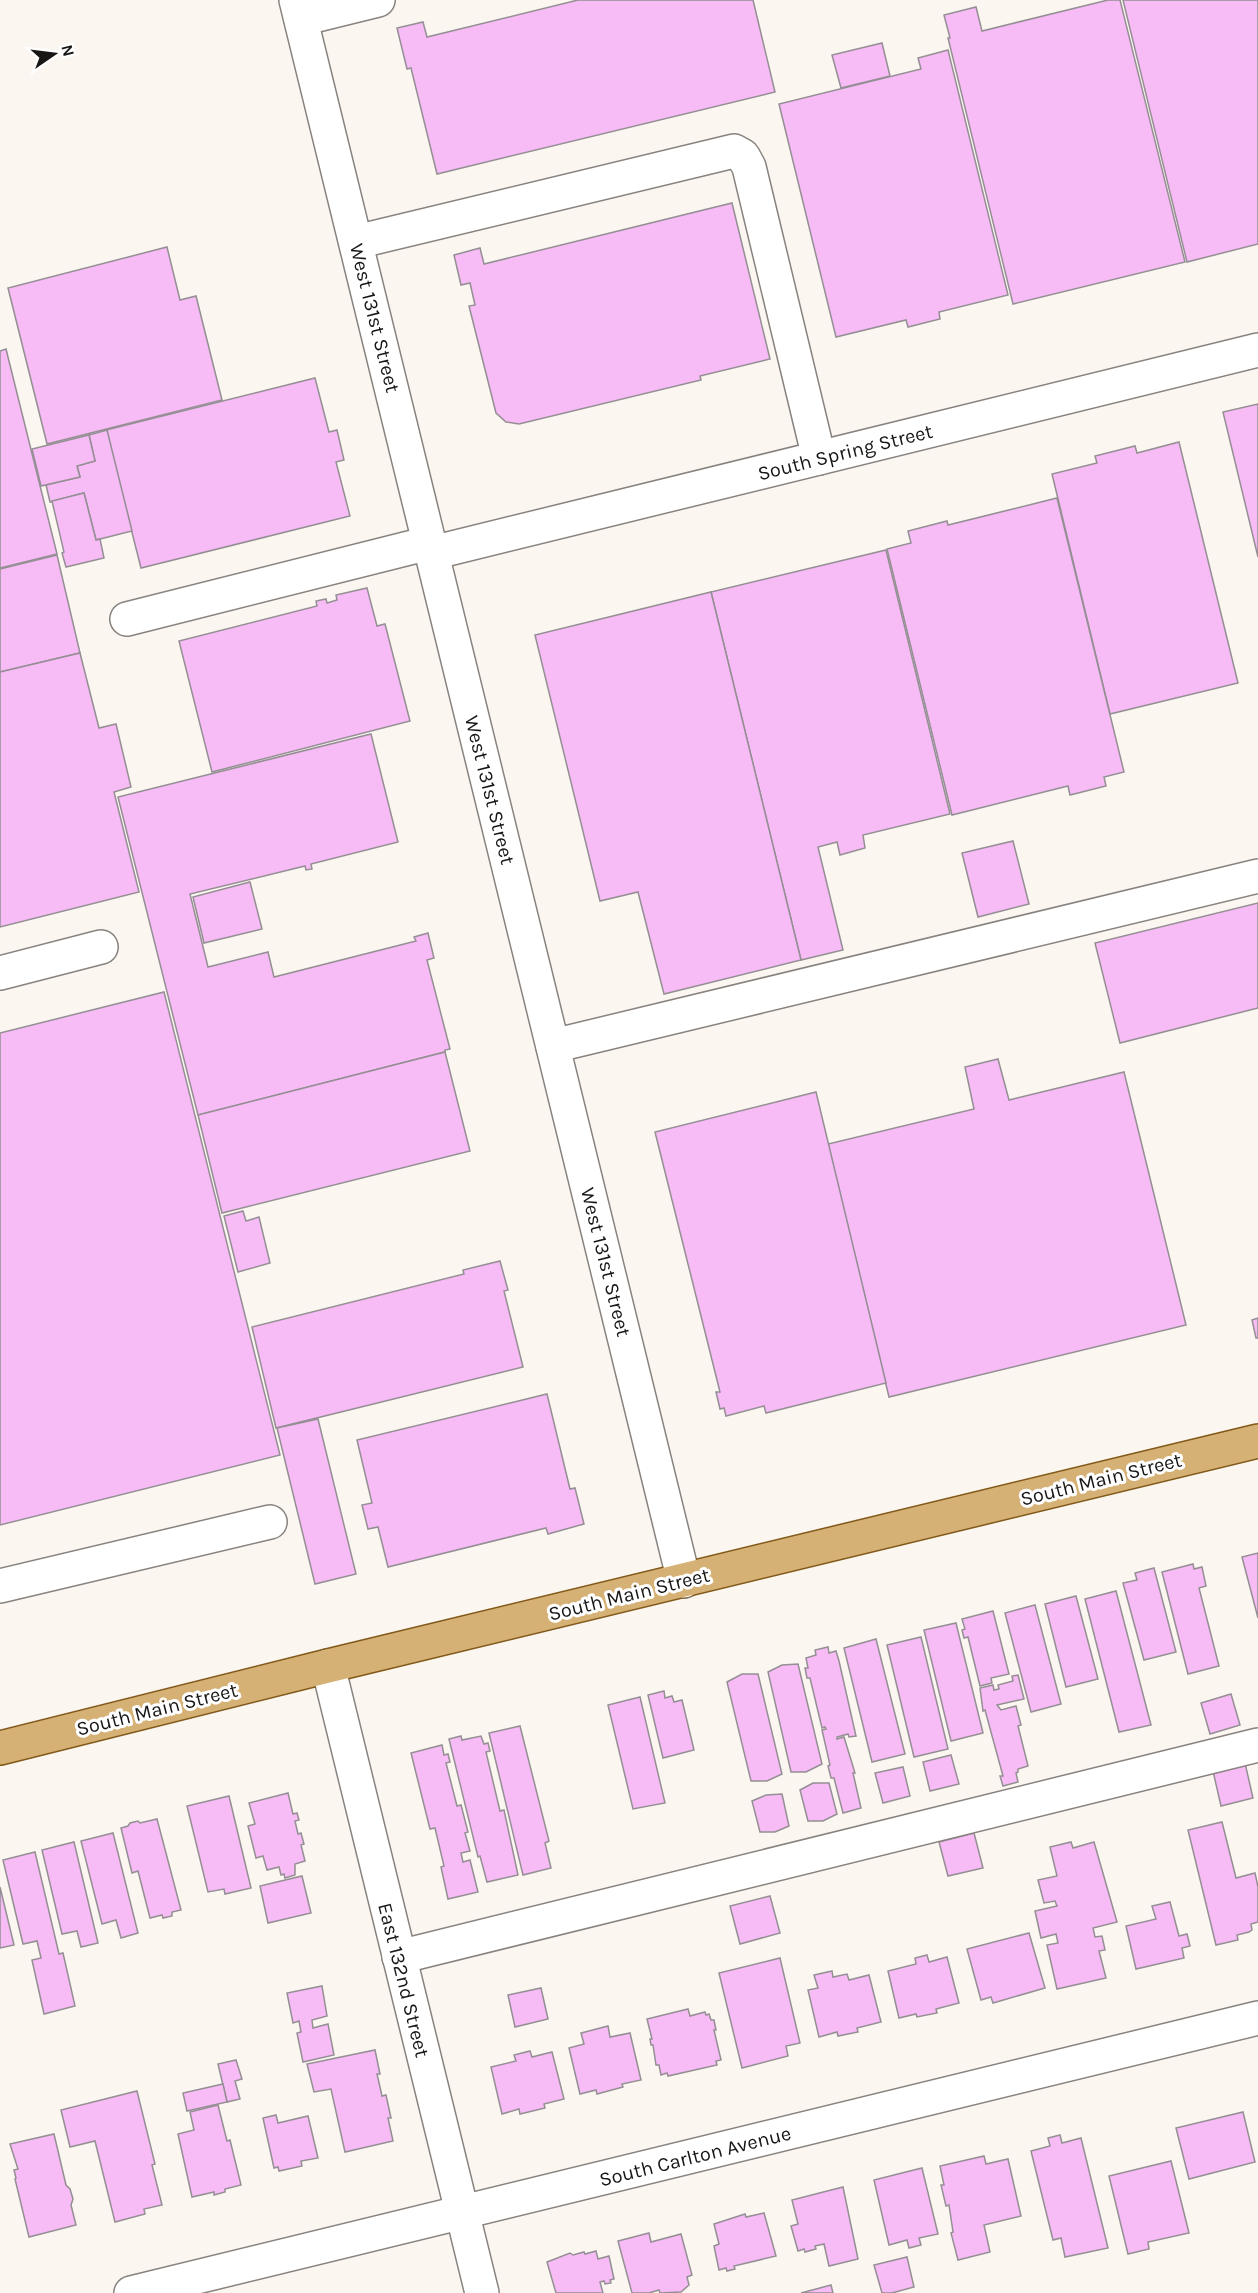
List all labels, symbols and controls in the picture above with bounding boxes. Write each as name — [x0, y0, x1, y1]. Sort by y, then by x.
north arrow — [24, 24, 84, 84]
text: N — [57, 43, 79, 58]
street label: West 131st Street — [345, 241, 404, 396]
street label: South Spring Street — [755, 420, 935, 485]
street label: West 131st Street — [460, 713, 519, 868]
street label: West 131st Street — [576, 1185, 635, 1340]
street label: South Main Street — [1018, 1448, 1184, 1511]
street label: South Main Street — [546, 1563, 712, 1626]
street label: South Main Street — [74, 1678, 240, 1741]
street label: East 132nd Street — [373, 1900, 434, 2060]
street label: South Carlton Avenue — [597, 2122, 793, 2191]

